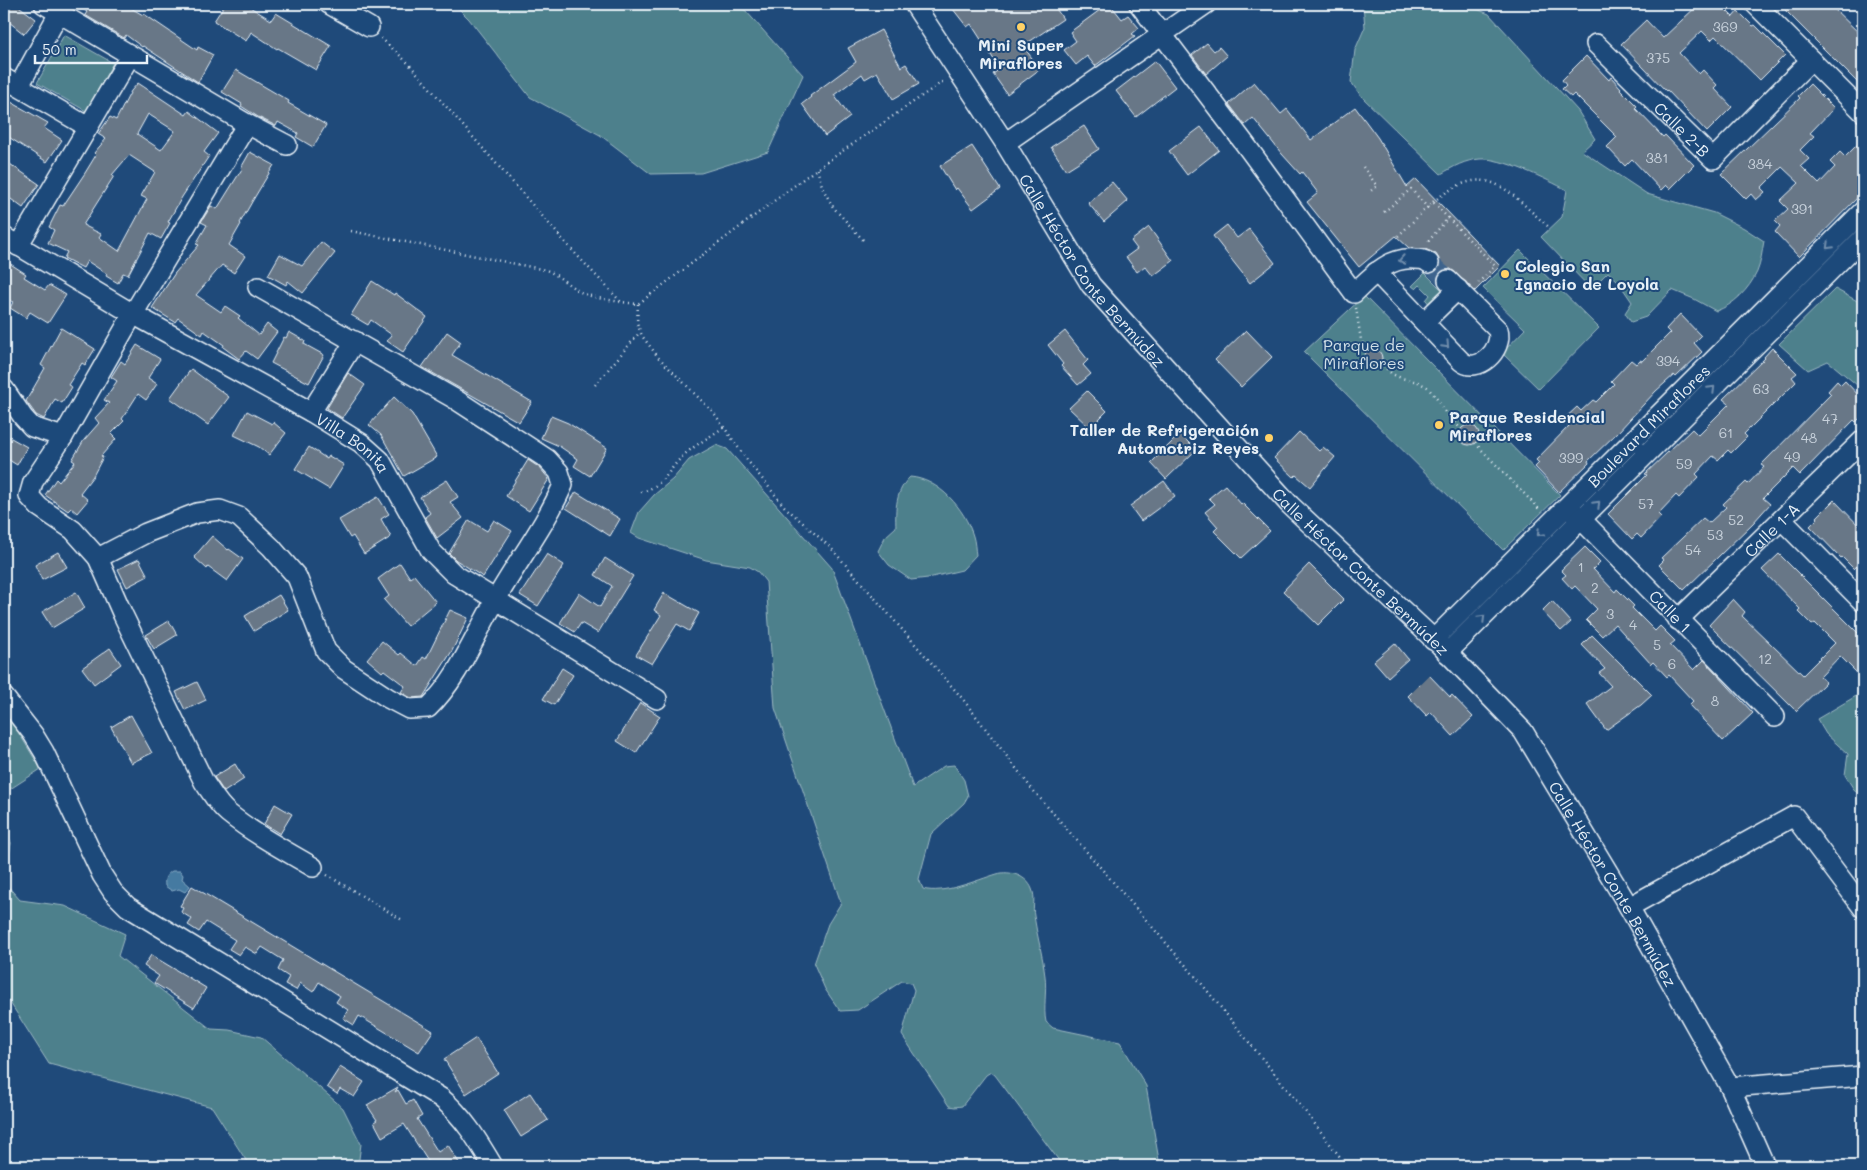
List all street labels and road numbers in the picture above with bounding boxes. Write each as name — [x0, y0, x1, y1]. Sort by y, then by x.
street label: Calle 2-B — [1650, 97, 1715, 161]
street label: Calle Héctor Conte Bermúdez — [1015, 169, 1170, 371]
street label: Boulevard Miraflores — [1582, 360, 1714, 491]
street label: Villa Bonita — [313, 407, 395, 476]
street label: Calle Héctor Conte Bermúdez — [1269, 483, 1454, 659]
street label: Calle 1-A — [1739, 498, 1803, 561]
street label: Calle 1 — [1645, 585, 1696, 636]
street label: Calle Héctor Conte Bermúdez — [1545, 777, 1682, 990]

